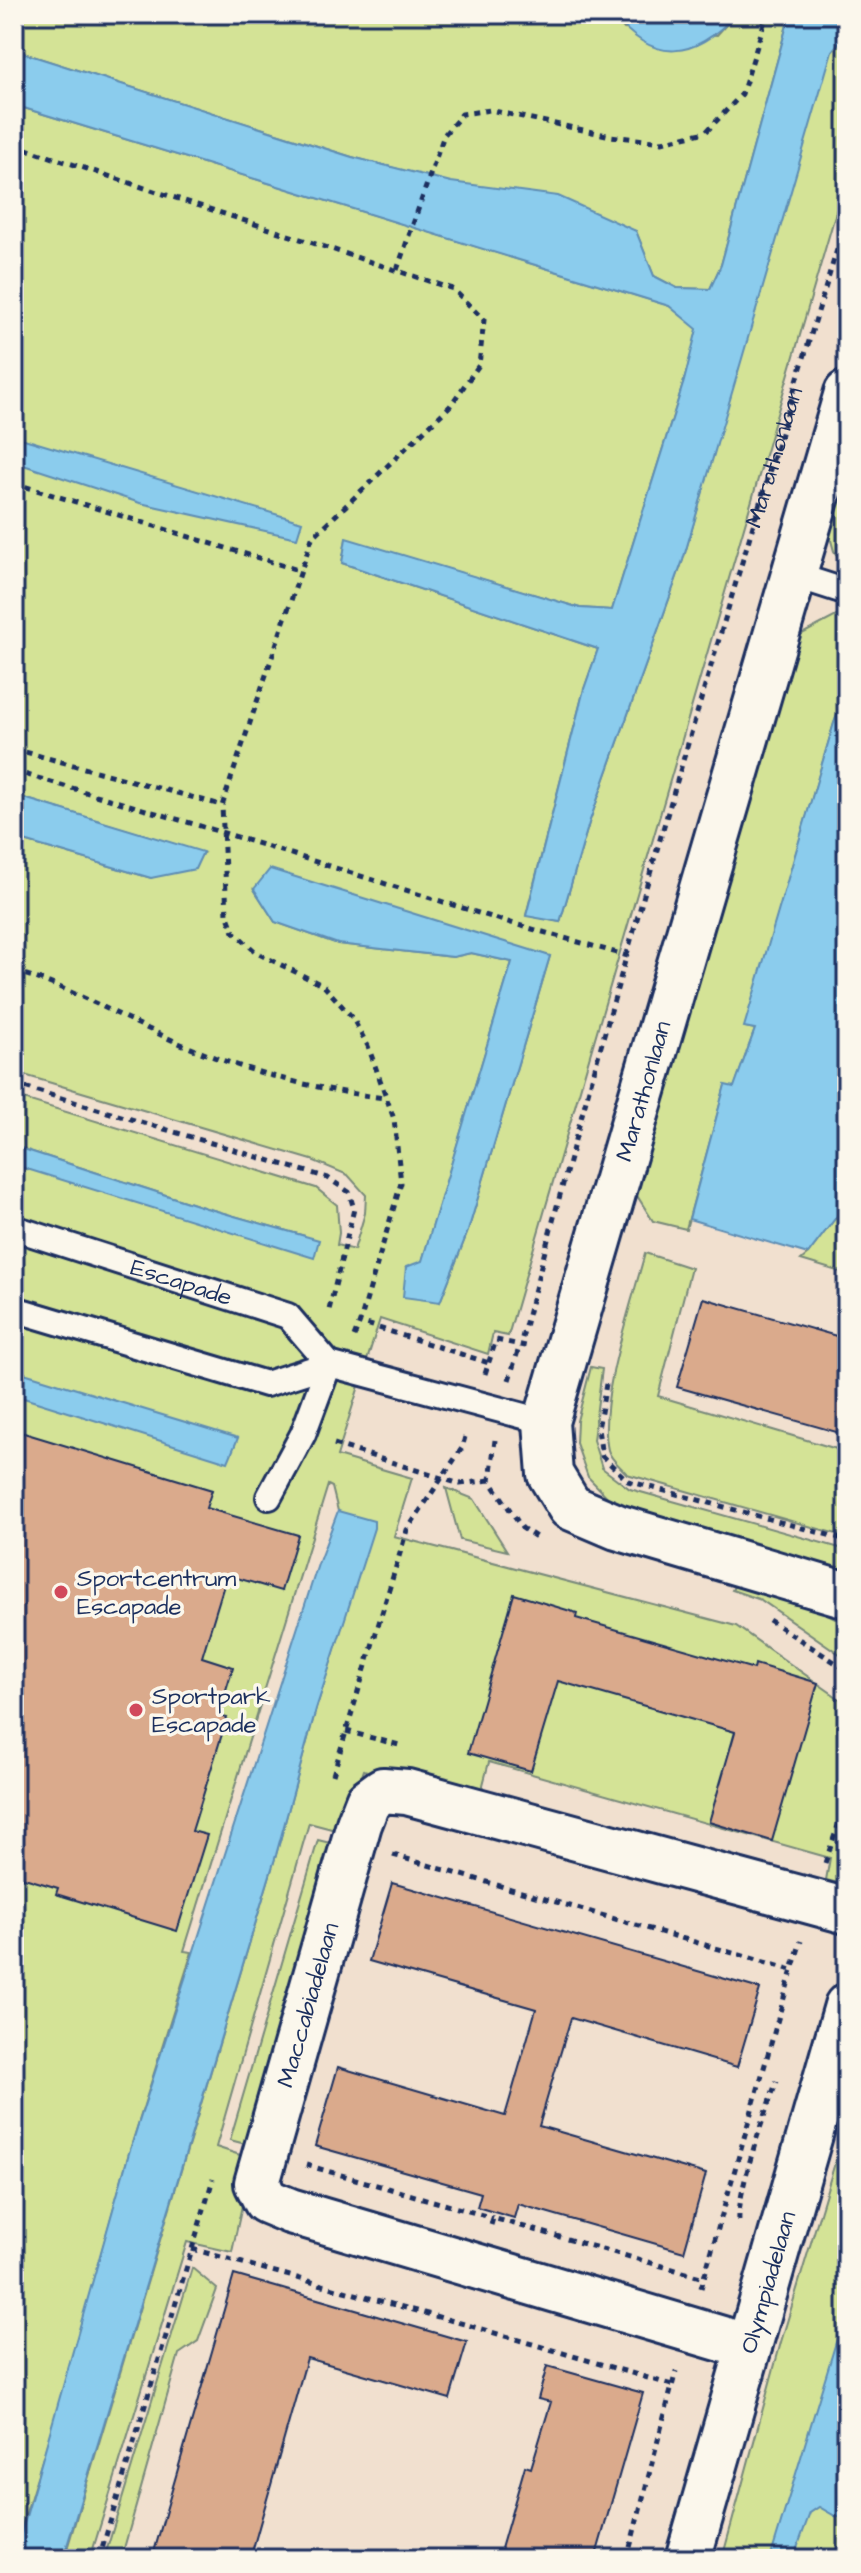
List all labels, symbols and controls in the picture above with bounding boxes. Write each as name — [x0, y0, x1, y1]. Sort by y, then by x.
street label: Marathonlaan — [737, 383, 812, 532]
street label: Marathonlaan — [608, 1017, 680, 1166]
street label: Escapade — [126, 1251, 236, 1315]
place label: Sportcentrum Escapade — [77, 1562, 237, 1624]
marker: Sportcentrum Escapade — [52, 1583, 70, 1601]
place label: Sportpark Escapade — [152, 1680, 271, 1742]
marker: Sportpark Escapade — [127, 1701, 145, 1719]
street label: Maccabiadelaan — [269, 1919, 348, 2091]
street label: Olympiadelaan — [732, 2207, 805, 2358]

